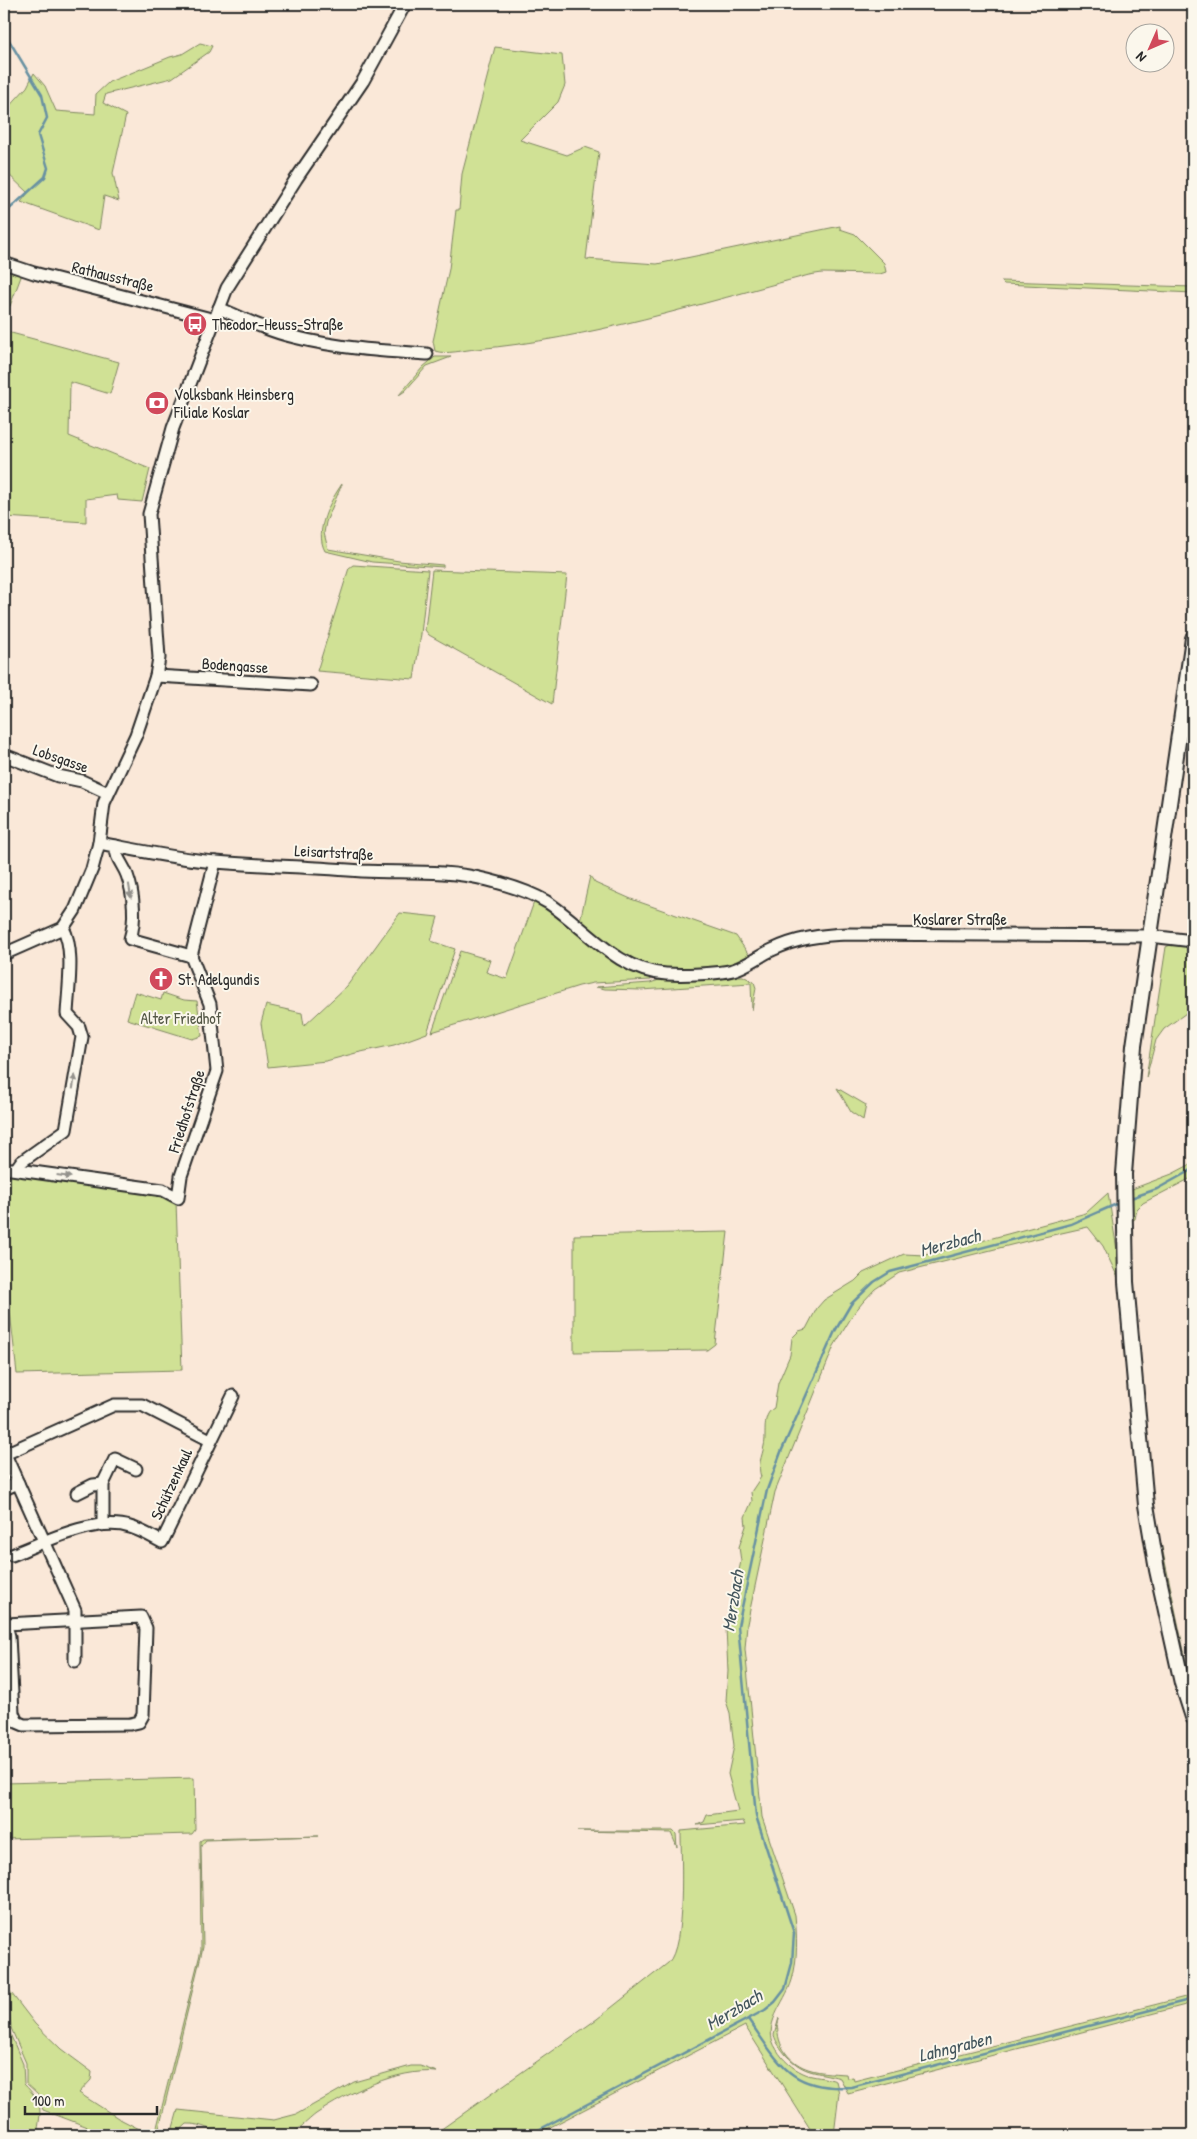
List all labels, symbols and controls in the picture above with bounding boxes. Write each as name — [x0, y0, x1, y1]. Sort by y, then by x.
north arrow — [1124, 22, 1174, 72]
text: N — [1131, 48, 1150, 67]
street label: Rathausstraße — [70, 255, 157, 297]
bus stop icon: Theodor-Heuss-Straße — [182, 311, 208, 337]
place label: Theodor-Heuss-Straße — [212, 313, 344, 335]
place label: Volksbank Heinsberg Filiale Koslar — [173, 383, 294, 423]
bank icon: Volksbank Heinsberg Filiale Koslar — [144, 390, 170, 416]
street label: Bodengasse — [201, 652, 270, 678]
street label: Lobsgasse — [30, 738, 92, 778]
street label: Leisartstraße — [294, 839, 375, 865]
one-way arrow — [127, 884, 135, 900]
street label: Koslarer Straße — [913, 908, 1008, 930]
church icon: St. Adelgundis — [148, 966, 174, 992]
place label: St. Adelgundis — [178, 968, 259, 990]
park label: Alter Friedhof — [140, 1007, 222, 1029]
street label: Friedhofstraße — [162, 1066, 210, 1156]
one-way arrow — [71, 1074, 79, 1090]
one-way arrow — [56, 1172, 72, 1180]
water label: Merzbach — [917, 1222, 984, 1263]
street label: Schützenkaul — [145, 1444, 197, 1523]
water label: Merzbach — [715, 1567, 750, 1633]
water label: Merzbach — [701, 1982, 768, 2036]
water label: Lahngraben — [916, 2025, 996, 2068]
scale bar — [25, 2084, 158, 2116]
text: 100 m — [32, 2090, 65, 2111]

